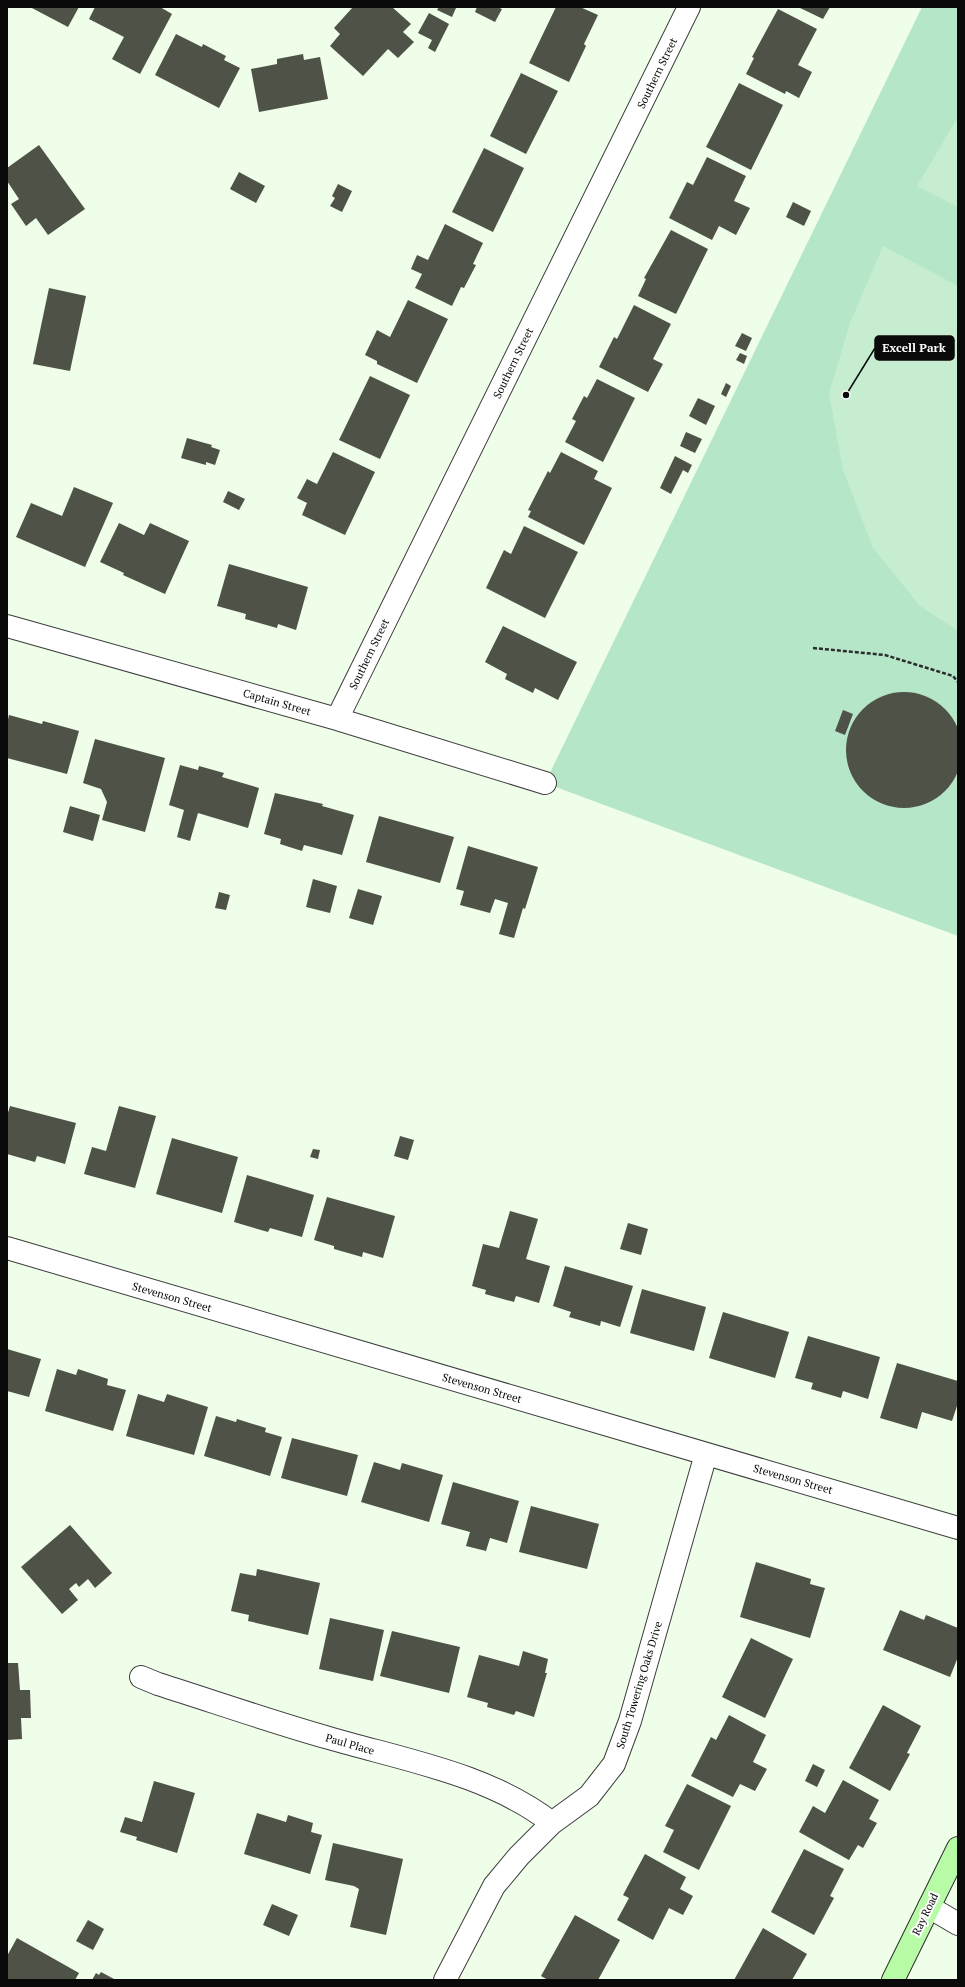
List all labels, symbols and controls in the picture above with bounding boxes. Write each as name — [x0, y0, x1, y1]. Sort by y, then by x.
street label: Southern Street — [634, 35, 680, 111]
street label: Southern Street — [490, 325, 536, 401]
callout: Excell Park — [875, 336, 954, 360]
text: Excell Park — [882, 340, 946, 355]
street label: Southern Street — [346, 616, 392, 692]
street label: Captain Street — [241, 686, 313, 718]
street label: Stevenson Street — [131, 1279, 213, 1315]
street label: Stevenson Street — [441, 1370, 523, 1406]
street label: Stevenson Street — [752, 1461, 834, 1497]
street label: South Towering Oaks Drive — [613, 1619, 665, 1750]
street label: Paul Place — [324, 1730, 377, 1758]
street label: Ray Road — [909, 1891, 941, 1937]

